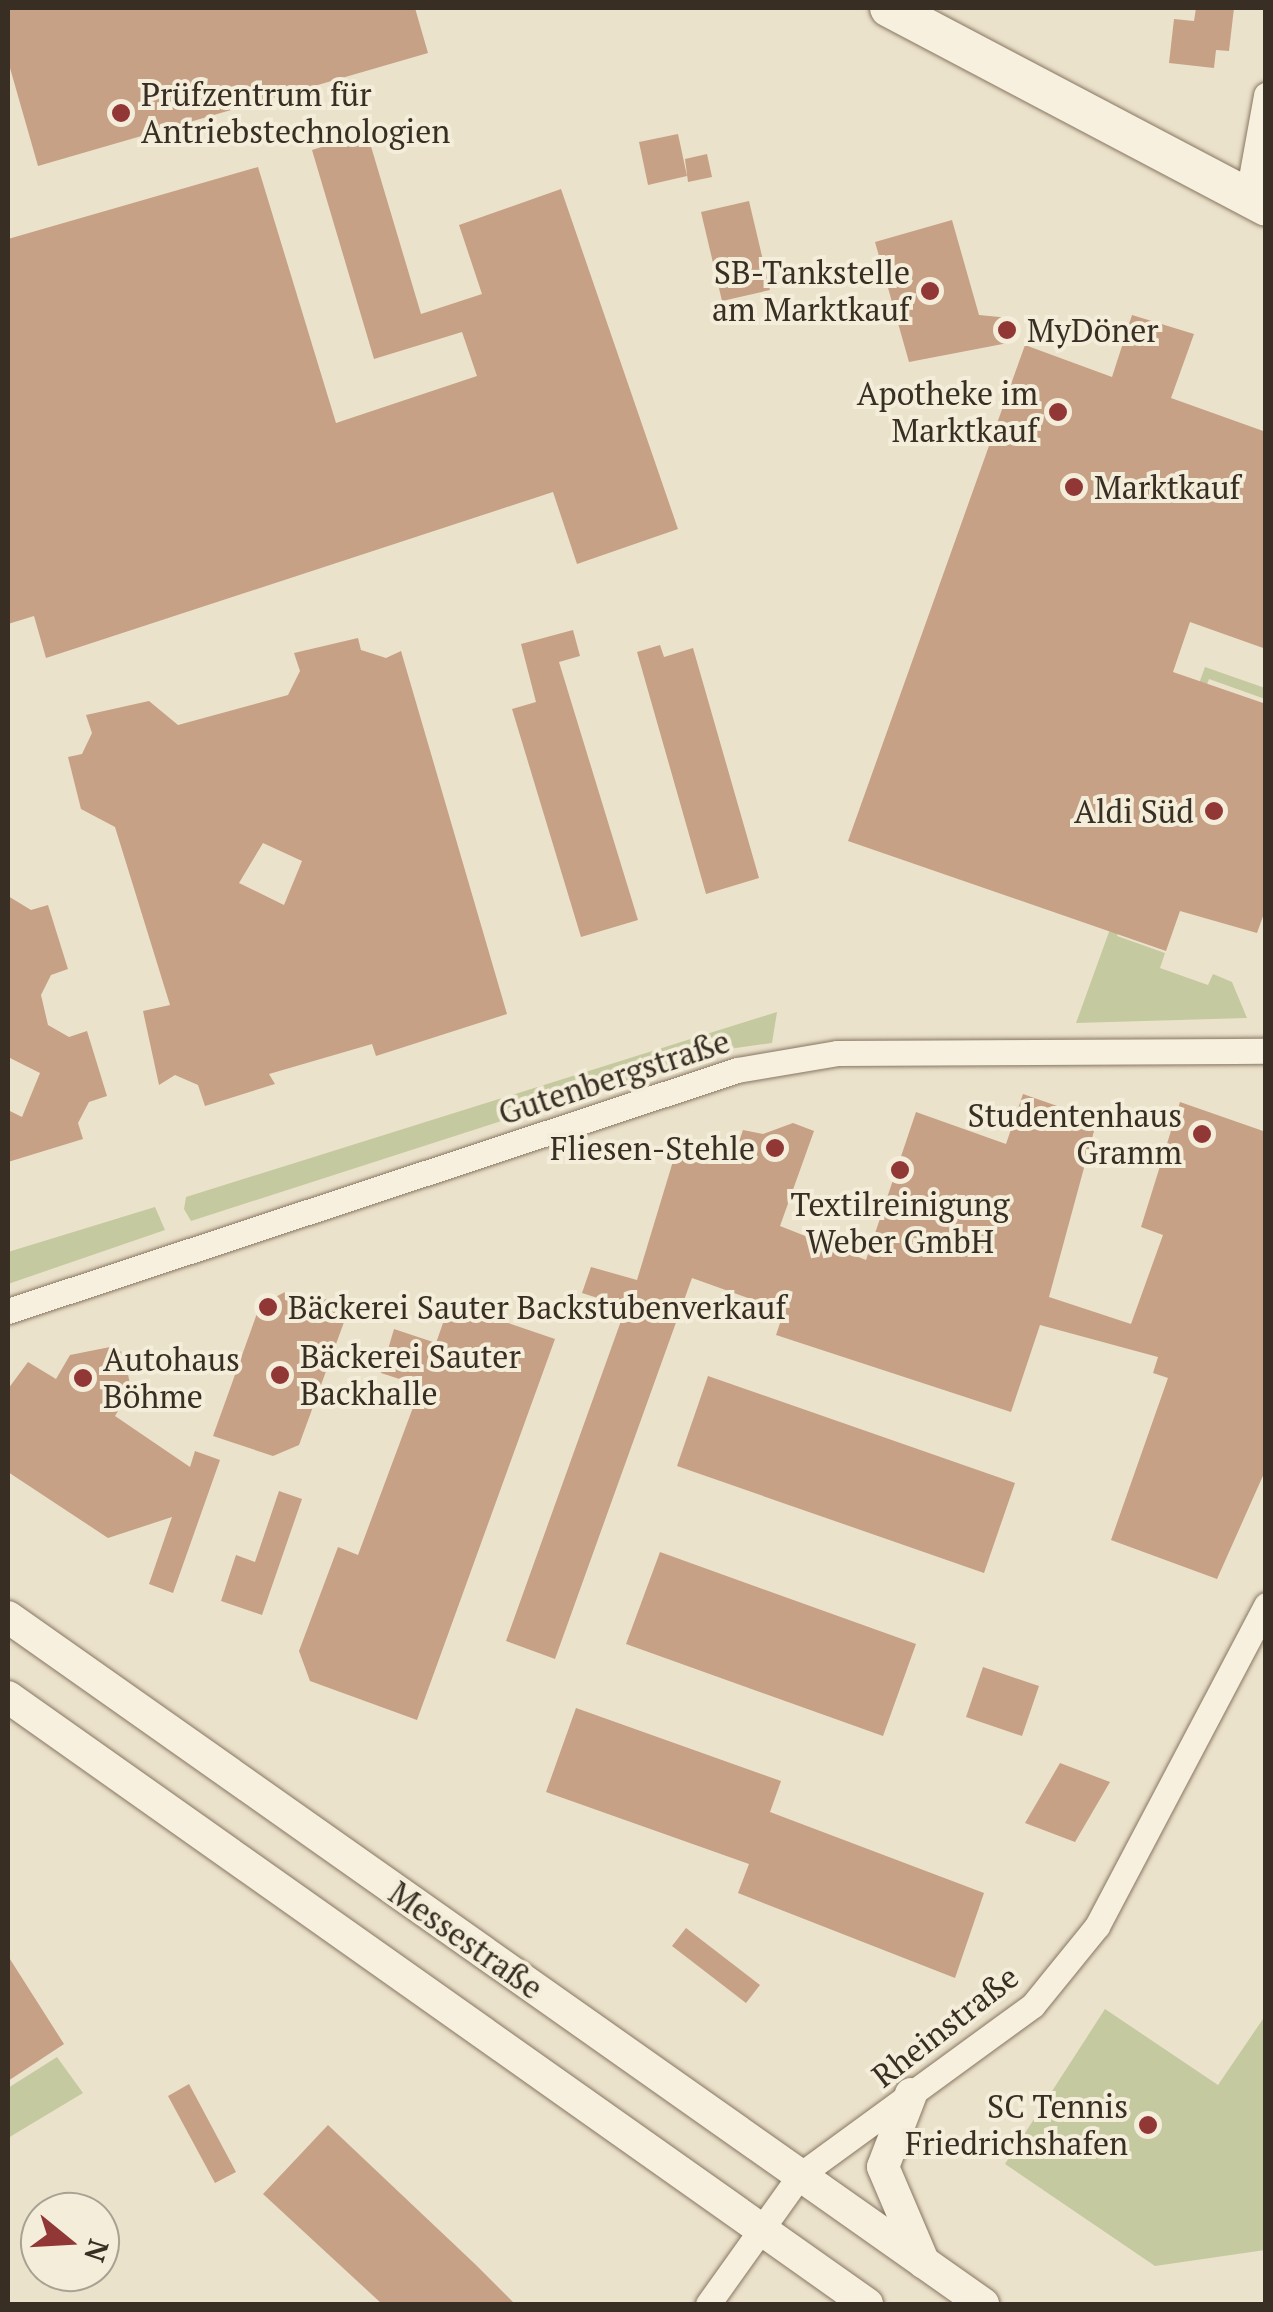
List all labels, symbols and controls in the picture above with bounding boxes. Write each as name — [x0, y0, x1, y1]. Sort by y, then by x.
place label: Prüfzentrum für Antriebstechnologien — [141, 76, 450, 151]
marker: Prüfzentrum für Antriebstechnologien — [110, 102, 132, 124]
place label: SB-Tankstelle am Marktkauf — [712, 254, 910, 329]
marker: SB-Tankstelle am Marktkauf — [919, 280, 941, 302]
place label: MyDöner — [1027, 311, 1159, 349]
marker: MyDöner — [996, 319, 1018, 341]
place label: Apotheke im Marktkauf — [857, 375, 1038, 450]
marker: Apotheke im Marktkauf — [1047, 401, 1069, 423]
place label: Marktkauf — [1094, 468, 1241, 506]
marker: Marktkauf — [1063, 476, 1085, 498]
place label: Aldi Süd — [1074, 792, 1194, 830]
marker: Aldi Süd — [1203, 800, 1225, 822]
street label: Gutenbergstraße — [494, 1022, 734, 1132]
place label: Studentenhaus Gramm — [968, 1097, 1182, 1172]
marker: Studentenhaus Gramm — [1191, 1123, 1213, 1145]
place label: Fliesen-Stehle — [550, 1129, 755, 1167]
marker: Fliesen-Stehle — [764, 1137, 786, 1159]
marker: Textilreinigung Weber GmbH — [889, 1159, 911, 1181]
place label: Textilreinigung Weber GmbH — [791, 1186, 1009, 1261]
place label: Bäckerei Sauter Backstubenverkauf — [288, 1288, 786, 1326]
marker: Bäckerei Sauter Backstubenverkauf — [257, 1296, 279, 1318]
place label: Bäckerei Sauter Backhalle — [300, 1338, 521, 1413]
place label: Autohaus Böhme — [103, 1341, 240, 1416]
marker: Bäckerei Sauter Backhalle — [269, 1364, 291, 1386]
marker: Autohaus Böhme — [72, 1367, 94, 1389]
street label: Messestraße — [382, 1873, 550, 2007]
street label: Rheinstraße — [864, 1957, 1026, 2095]
place label: SC Tennis Friedrichshafen — [905, 2088, 1128, 2163]
marker: SC Tennis Friedrichshafen — [1137, 2114, 1159, 2136]
north arrow — [20, 2192, 120, 2292]
text: N — [76, 2235, 118, 2267]

